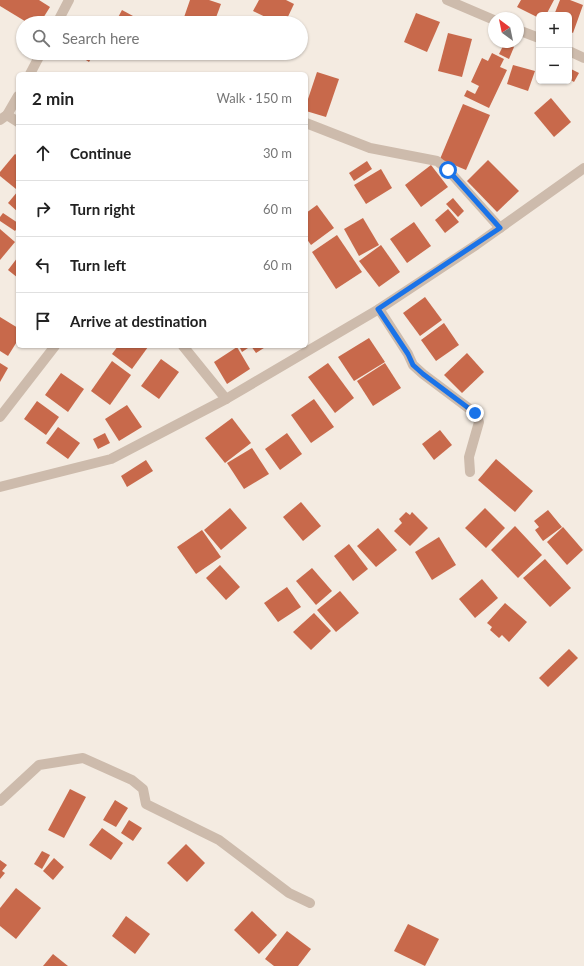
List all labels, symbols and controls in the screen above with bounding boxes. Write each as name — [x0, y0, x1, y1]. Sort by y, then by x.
north arrow — [488, 12, 524, 48]
map controls — [536, 12, 572, 84]
button: + — [536, 12, 572, 48]
search box — [16, 16, 308, 60]
icon: search — [30, 27, 52, 49]
text: Search here — [62, 29, 139, 47]
button: − — [536, 48, 572, 84]
text: 2 min — [32, 88, 74, 109]
text: Walk · 150 m — [216, 90, 292, 106]
icon: ahead — [32, 142, 54, 164]
text: Continue — [70, 144, 131, 162]
text: 30 m — [263, 145, 292, 161]
route start — [439, 161, 457, 179]
icon: right — [32, 198, 54, 220]
text: Turn right — [70, 200, 135, 218]
text: 60 m — [263, 201, 292, 217]
icon: left — [32, 254, 54, 276]
text: Turn left — [70, 256, 126, 274]
text: 60 m — [263, 257, 292, 273]
icon: arrive — [32, 310, 54, 332]
text: Arrive at destination — [70, 312, 207, 330]
route end — [466, 404, 484, 422]

